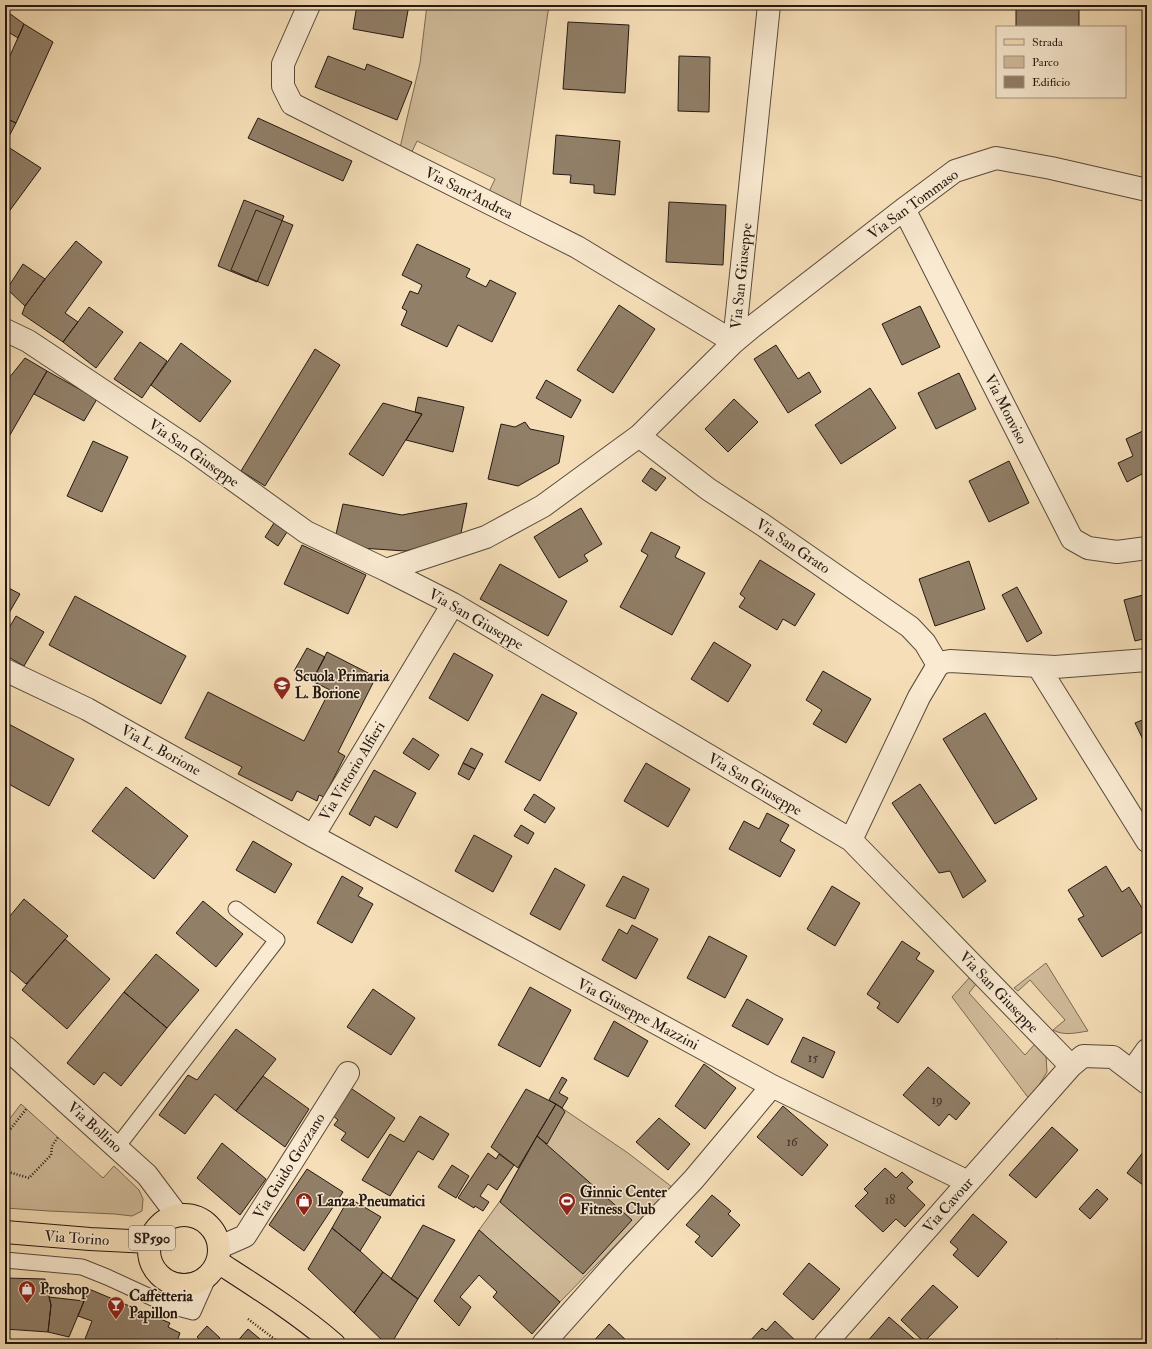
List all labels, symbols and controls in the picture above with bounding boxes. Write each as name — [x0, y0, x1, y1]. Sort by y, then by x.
legend — [996, 26, 1126, 98]
text: Strada — [1032, 35, 1064, 50]
text: Parco — [1032, 55, 1059, 70]
text: Edificio — [1032, 75, 1070, 90]
street label: Via Sant'Andrea — [421, 163, 517, 224]
street label: Via San Tommaso — [864, 165, 962, 244]
street label: Via San Giuseppe — [726, 222, 758, 330]
street label: Via Monviso — [980, 371, 1031, 447]
street label: Via San Giuseppe — [144, 415, 243, 493]
street label: Via San Grato — [752, 515, 834, 578]
street label: Via San Giuseppe — [424, 585, 527, 655]
place label: Scuola Primaria L. Borione — [295, 667, 390, 703]
school or university icon: Scuola Primaria L. Borione — [272, 675, 292, 700]
street label: Via Vittorio Alfieri — [315, 718, 390, 824]
street label: Via L. Borione — [117, 721, 204, 780]
street label: Via San Giuseppe — [704, 749, 805, 821]
street label: Via San Giuseppe — [954, 947, 1042, 1038]
street label: Via Giuseppe Mazzini — [573, 974, 702, 1055]
house number: 15 — [808, 1050, 818, 1066]
house number: 19 — [931, 1092, 943, 1108]
street label: Via Bollino — [63, 1098, 126, 1157]
street label: Via Guido Gozzano — [249, 1110, 330, 1223]
house number: 16 — [786, 1134, 799, 1150]
street label: Via Cavour — [919, 1173, 978, 1237]
place label: Ginnic Center Fitness Club — [580, 1183, 667, 1219]
shop icon: Lanza Pneumatici — [294, 1191, 314, 1216]
sports icon: Ginnic Center Fitness Club — [557, 1191, 577, 1216]
place label: Lanza Pneumatici — [317, 1192, 425, 1211]
house number: 18 — [885, 1192, 895, 1208]
road number: SP590 — [129, 1226, 175, 1250]
street label: Via Torino — [44, 1227, 110, 1250]
shop icon: Proshop — [17, 1279, 37, 1304]
place label: Proshop — [40, 1280, 90, 1300]
place label: Caffetteria Papillon — [129, 1287, 193, 1324]
bar icon: Caffetteria Papillon — [106, 1295, 126, 1320]

